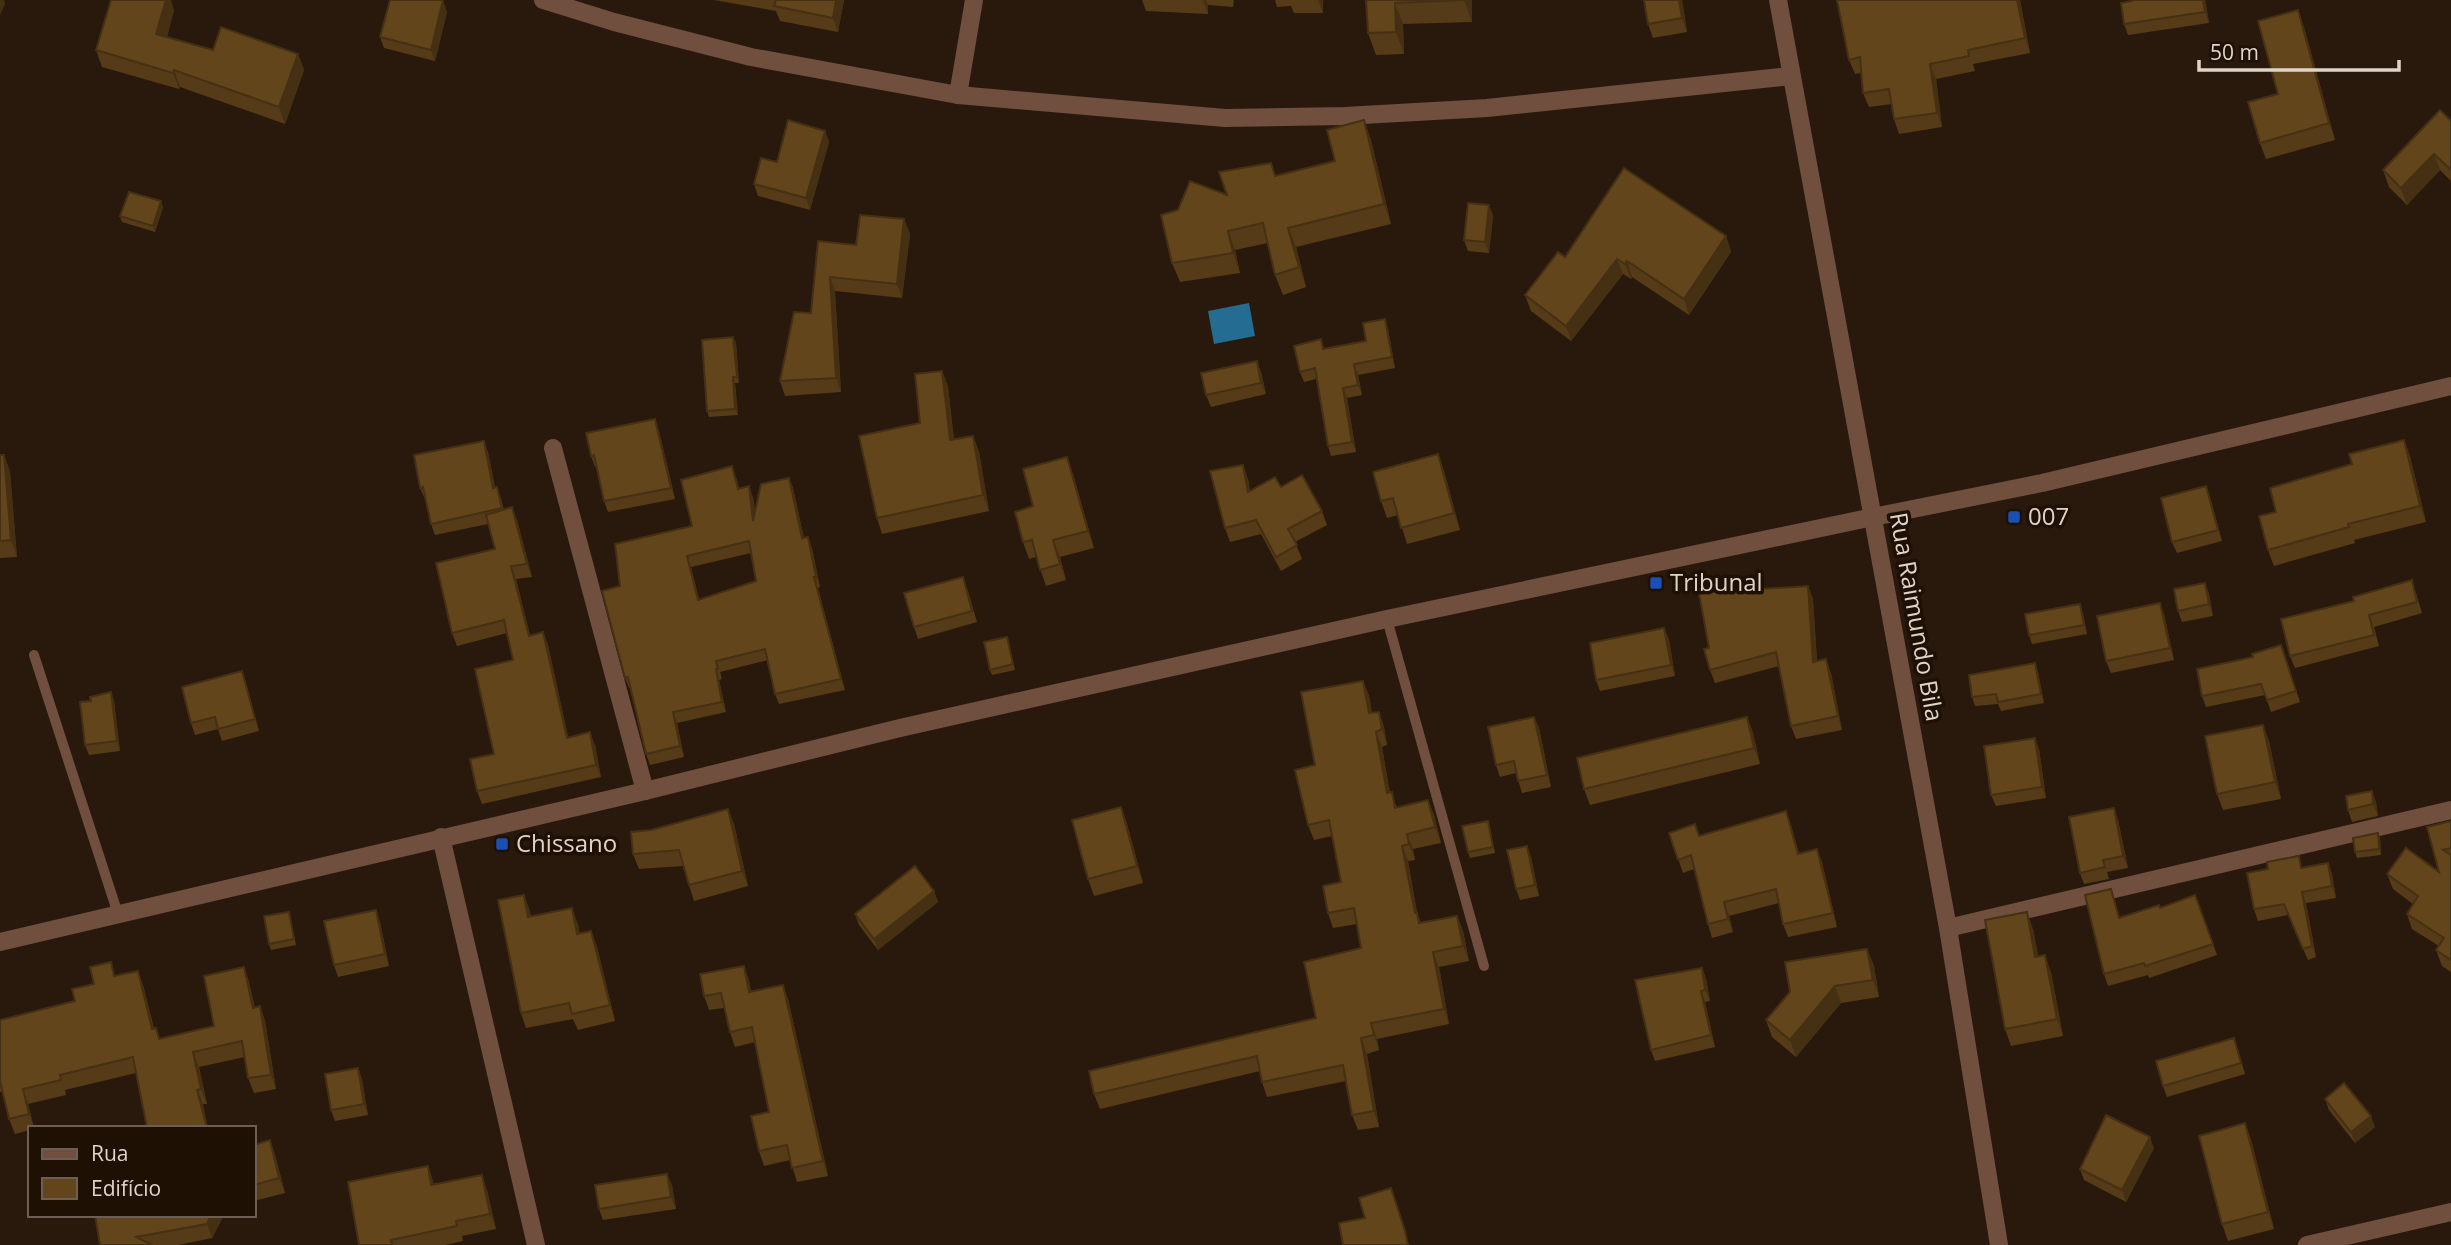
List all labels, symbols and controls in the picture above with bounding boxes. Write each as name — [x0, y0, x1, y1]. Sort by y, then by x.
scale bar — [2199, 28, 2398, 72]
text: 50 m — [2210, 38, 2259, 66]
place label: 007 — [2028, 499, 2069, 532]
marker: 007 — [2006, 509, 2022, 525]
street label: Rua Raimundo Bila — [1883, 510, 1952, 724]
place label: Tribunal — [1670, 565, 1763, 598]
marker: Tribunal — [1648, 575, 1664, 591]
place label: Chissano — [516, 826, 617, 859]
marker: Chissano — [494, 836, 510, 852]
legend — [28, 1126, 256, 1217]
text: Rua — [91, 1139, 129, 1167]
text: Edifício — [91, 1174, 161, 1202]

